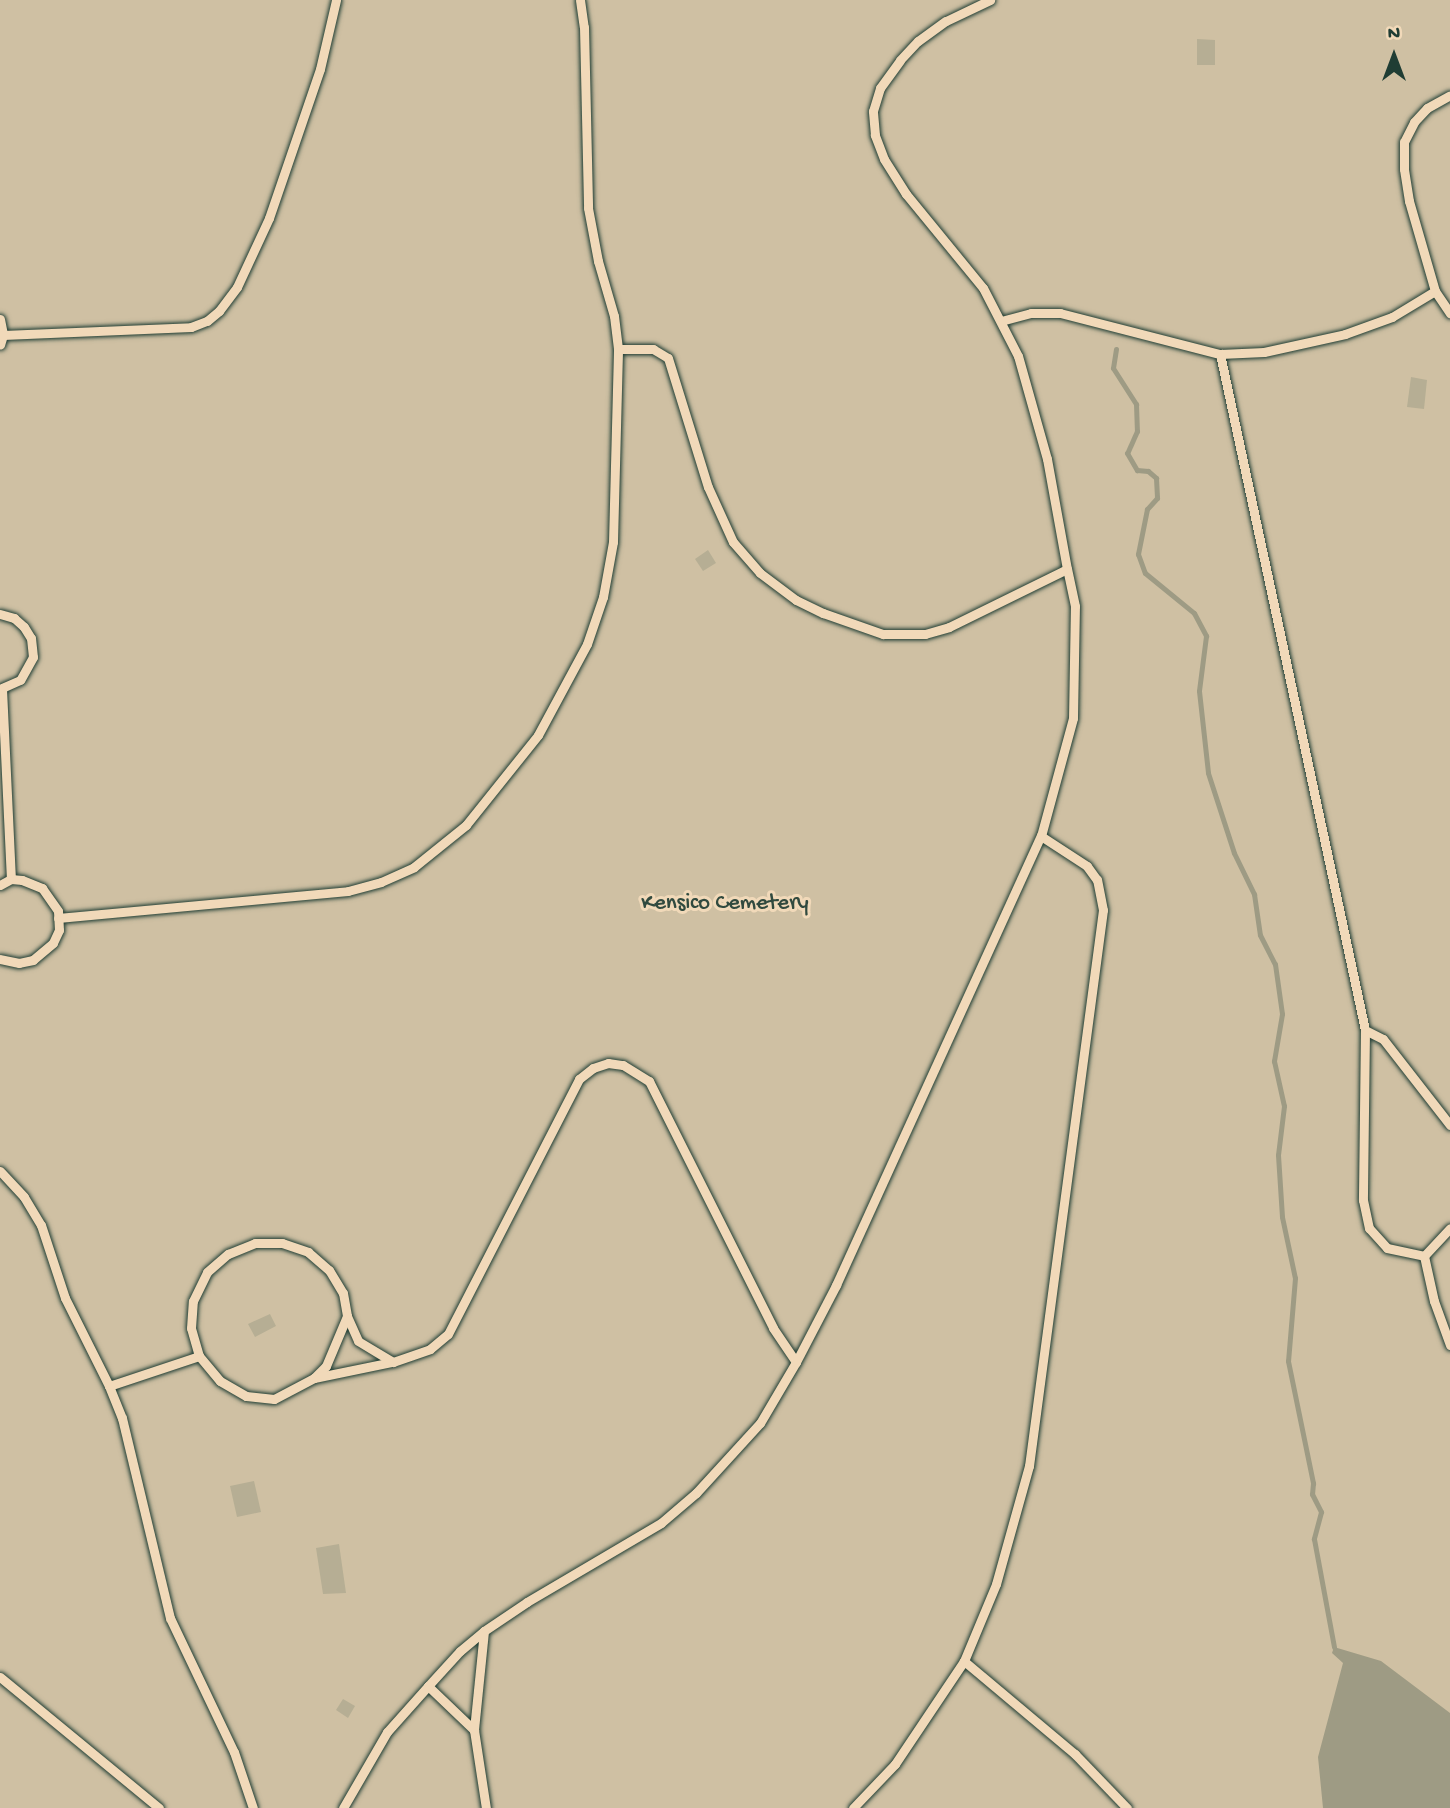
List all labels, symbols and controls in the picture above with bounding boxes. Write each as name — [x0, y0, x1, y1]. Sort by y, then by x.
north arrow — [1359, 21, 1429, 91]
text: N — [1388, 23, 1400, 46]
park label: Kensico Cemetery — [641, 890, 809, 918]

